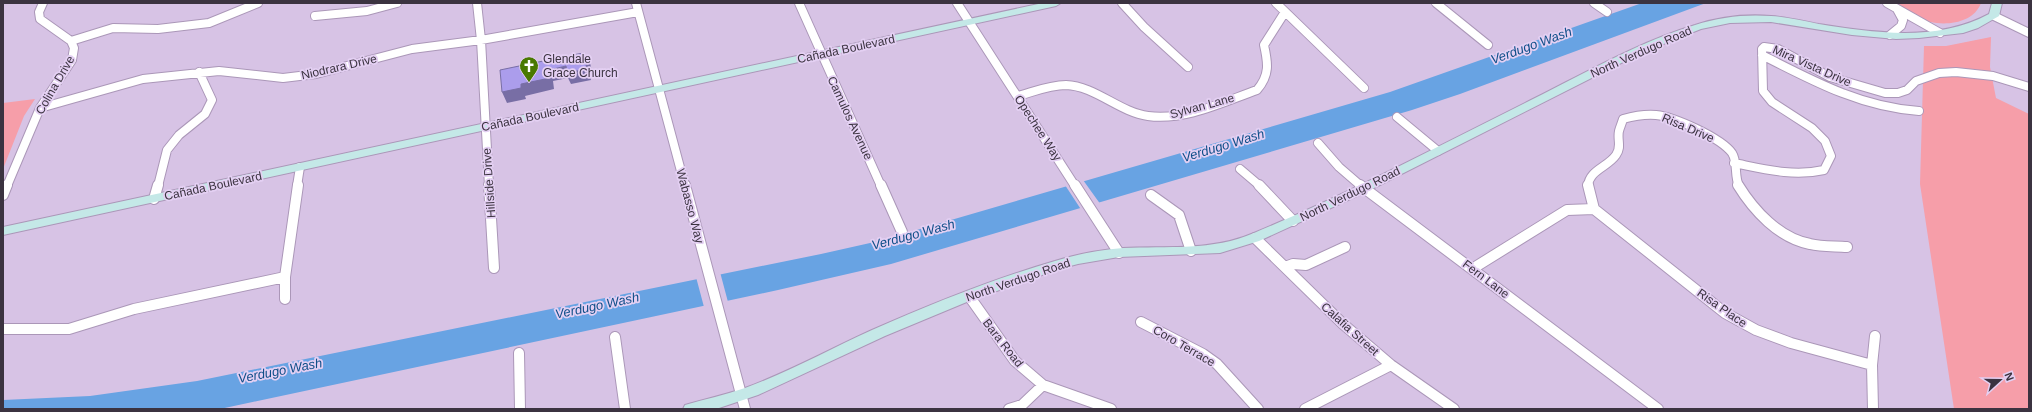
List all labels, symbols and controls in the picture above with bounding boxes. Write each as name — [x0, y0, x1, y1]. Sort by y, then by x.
street label: North Verdugo Road — [1588, 23, 1694, 81]
water label: Verdugo Wash — [1489, 24, 1574, 67]
street label: Cañada Boulevard — [796, 32, 896, 66]
street label: Mira Vista Drive — [1771, 42, 1854, 90]
street label: Niodrara Drive — [300, 51, 379, 83]
place label: Glendale Grace Church — [543, 52, 618, 80]
street label: Colina Drive — [33, 53, 78, 117]
church icon: Glendale Grace Church — [518, 55, 540, 83]
street label: Camulos Avenue — [825, 74, 876, 162]
street label: Sylvan Lane — [1168, 91, 1236, 121]
street label: Opechee Way — [1012, 92, 1064, 164]
street label: Cañada Boulevard — [480, 100, 580, 134]
street label: Risa Drive — [1660, 111, 1717, 145]
water label: Verdugo Wash — [1180, 126, 1266, 165]
street label: Hillside Drive — [480, 147, 498, 218]
street label: North Verdugo Road — [1298, 164, 1402, 224]
street label: Wabasso Way — [673, 167, 707, 245]
street label: Cañada Boulevard — [163, 169, 263, 203]
water label: Verdugo Wash — [870, 216, 956, 253]
street label: North Verdugo Road — [964, 256, 1072, 304]
street label: Fern Lane — [1460, 257, 1512, 301]
street label: Risa Place — [1694, 286, 1750, 330]
water label: Verdugo Wash — [554, 289, 640, 322]
street label: Calafia Street — [1318, 299, 1382, 359]
street label: Bara Road — [980, 316, 1026, 370]
street label: Coro Terrace — [1151, 323, 1218, 370]
water label: Verdugo Wash — [237, 355, 323, 386]
north arrow — [1980, 360, 2020, 400]
text: N — [2002, 371, 2016, 382]

